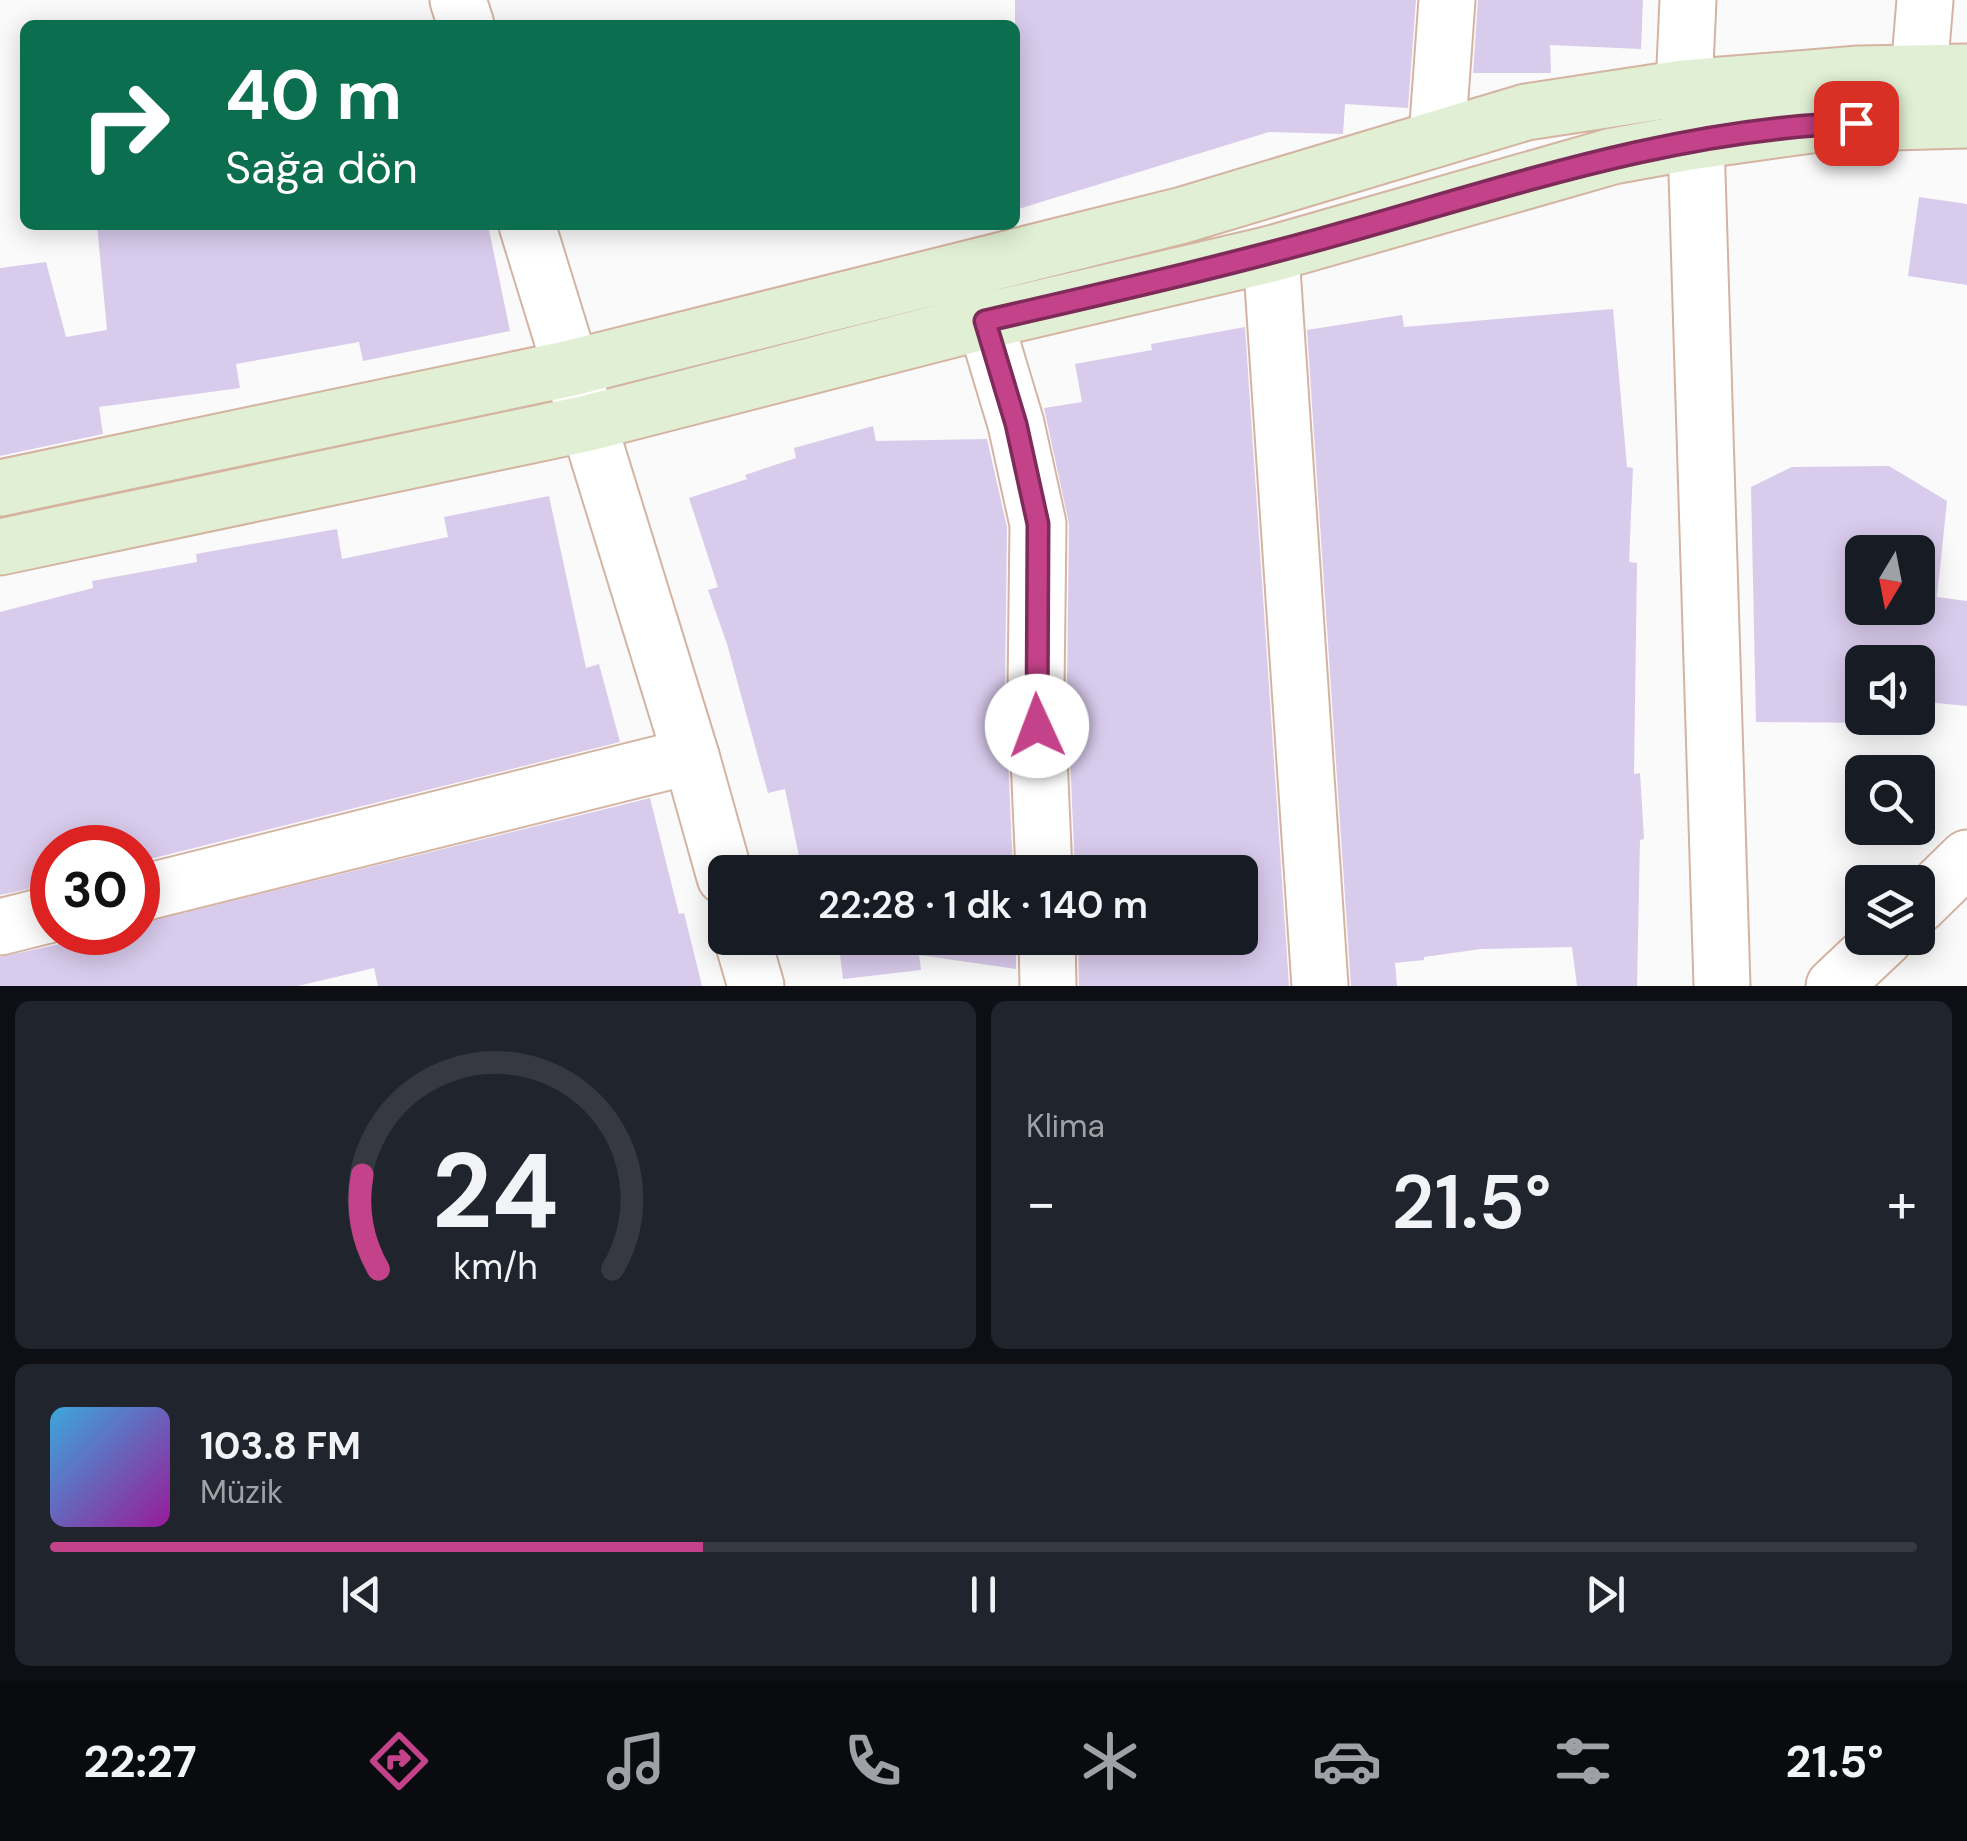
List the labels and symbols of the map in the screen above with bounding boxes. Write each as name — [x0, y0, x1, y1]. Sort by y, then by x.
pin — [1814, 81, 1899, 166]
north arrow — [1845, 535, 1935, 625]
position arrow — [985, 674, 1089, 778]
speed limit sign: 30 — [30, 825, 160, 955]

